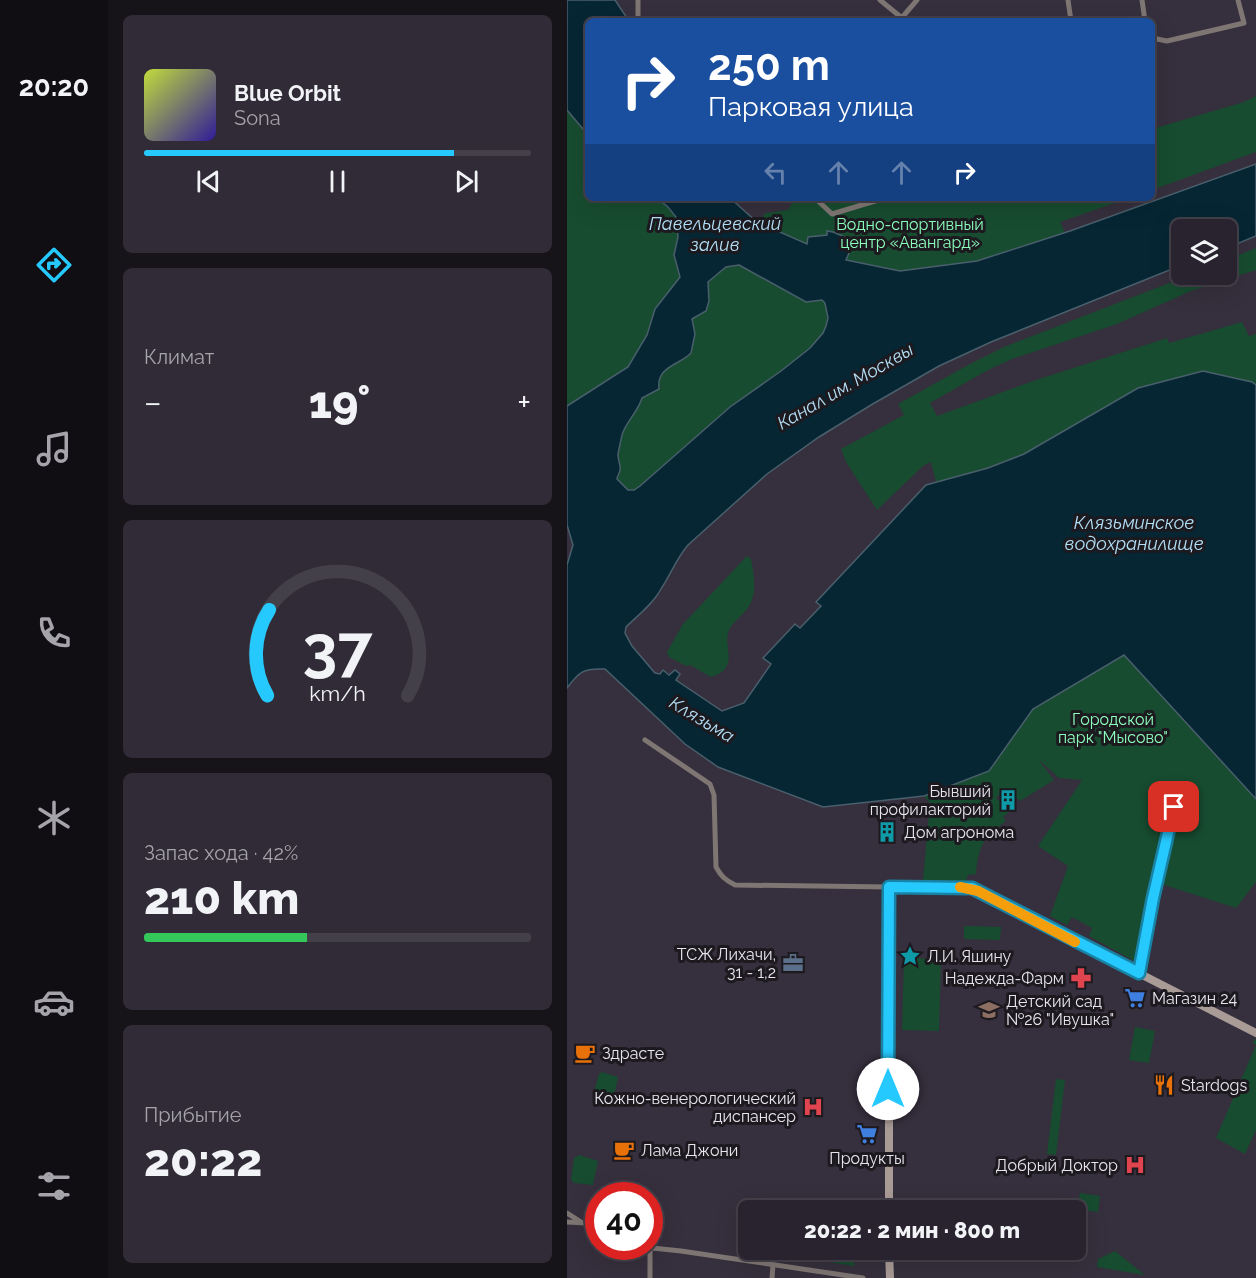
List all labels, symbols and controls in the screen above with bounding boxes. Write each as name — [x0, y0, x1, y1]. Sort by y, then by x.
text: 250 m — [708, 41, 830, 90]
icon: right — [609, 42, 687, 120]
text: 20:20 — [19, 71, 89, 102]
text: Blue Orbit — [234, 80, 341, 106]
text: Парковая улица — [708, 91, 914, 122]
text: Sona — [234, 106, 281, 130]
icon: left — [759, 156, 792, 189]
icon: ahead — [822, 156, 855, 189]
icon: ahead — [885, 156, 918, 189]
icon: right — [948, 156, 981, 189]
icon: previous — [192, 165, 225, 198]
icon: pause — [321, 165, 354, 198]
icon: next — [450, 165, 483, 198]
water label: Павельцевский залив — [649, 213, 781, 255]
park label: Водно-спортивный центр «Авангард» — [836, 215, 984, 252]
map controls — [1171, 219, 1237, 285]
button: layers — [1171, 219, 1237, 285]
icon: directions — [33, 244, 75, 286]
water label: Канал им. Москвы — [773, 339, 917, 433]
text: Климат — [144, 345, 214, 369]
text: 19° — [309, 376, 370, 429]
text: − — [144, 383, 162, 422]
text: + — [517, 383, 531, 422]
icon: music — [33, 428, 75, 470]
water label: Клязьминское водохранилище — [1064, 512, 1204, 554]
text: 37 — [303, 611, 373, 685]
icon: phone — [33, 612, 75, 654]
text: km/h — [309, 681, 366, 706]
water label: Клязьма — [666, 692, 738, 747]
park label: Городской парк "Мысово" — [1058, 710, 1168, 747]
pin — [1148, 781, 1199, 832]
place label: Бывший профилакторий — [870, 782, 991, 819]
building icon: Бывший профилакторий — [996, 788, 1020, 812]
icon: arrive — [1157, 790, 1190, 823]
icon: climate — [33, 797, 75, 839]
building icon: Дом агронома — [875, 820, 899, 844]
place label: Дом агронома — [904, 823, 1014, 842]
text: Запас хода · 42% — [144, 841, 298, 865]
text: 210 km — [144, 872, 299, 925]
place icon: Л.И. Яшину — [898, 944, 922, 968]
place label: ТСЖ Лихачи, 31 - 1,2 — [677, 945, 776, 982]
place label: Л.И. Яшину — [927, 947, 1012, 966]
office icon: ТСЖ Лихачи, 31 - 1,2 — [781, 951, 805, 975]
pharmacy icon: Надежда-Фарм — [1069, 966, 1093, 990]
place label: Надежда-Фарм — [945, 969, 1064, 988]
icon: car — [33, 981, 75, 1023]
supermarket icon: Магазин 24 — [1123, 986, 1147, 1010]
place label: Магазин 24 — [1152, 989, 1237, 1008]
place label: Детский сад №26 "Ивушка" — [1006, 992, 1114, 1029]
school or university icon: Детский сад №26 "Ивушка" — [977, 998, 1001, 1022]
cafe icon: Здрасте — [573, 1041, 597, 1065]
place label: Здрасте — [602, 1044, 664, 1063]
position arrow — [856, 1057, 920, 1121]
restaurant icon: Stardogs — [1152, 1073, 1176, 1097]
place label: Stardogs — [1181, 1076, 1247, 1095]
place label: Кожно-венерологический диспансер — [594, 1089, 796, 1126]
hospital icon: Кожно-венерологический диспансер — [801, 1095, 825, 1119]
text: Прибытие — [144, 1103, 241, 1127]
supermarket icon: Продукты — [855, 1122, 879, 1146]
text: 20:22 — [144, 1134, 262, 1187]
cafe icon: Лама Джони — [612, 1138, 636, 1162]
place label: Лама Джони — [641, 1141, 738, 1160]
place label: Продукты — [829, 1149, 905, 1168]
hospital icon: Добрый Доктор — [1123, 1153, 1147, 1177]
place label: Добрый Доктор — [996, 1156, 1118, 1175]
icon: filters — [33, 1165, 75, 1207]
speed limit sign: 40 — [585, 1182, 663, 1260]
text: 20:22 · 2 мин · 800 m — [804, 1217, 1020, 1243]

